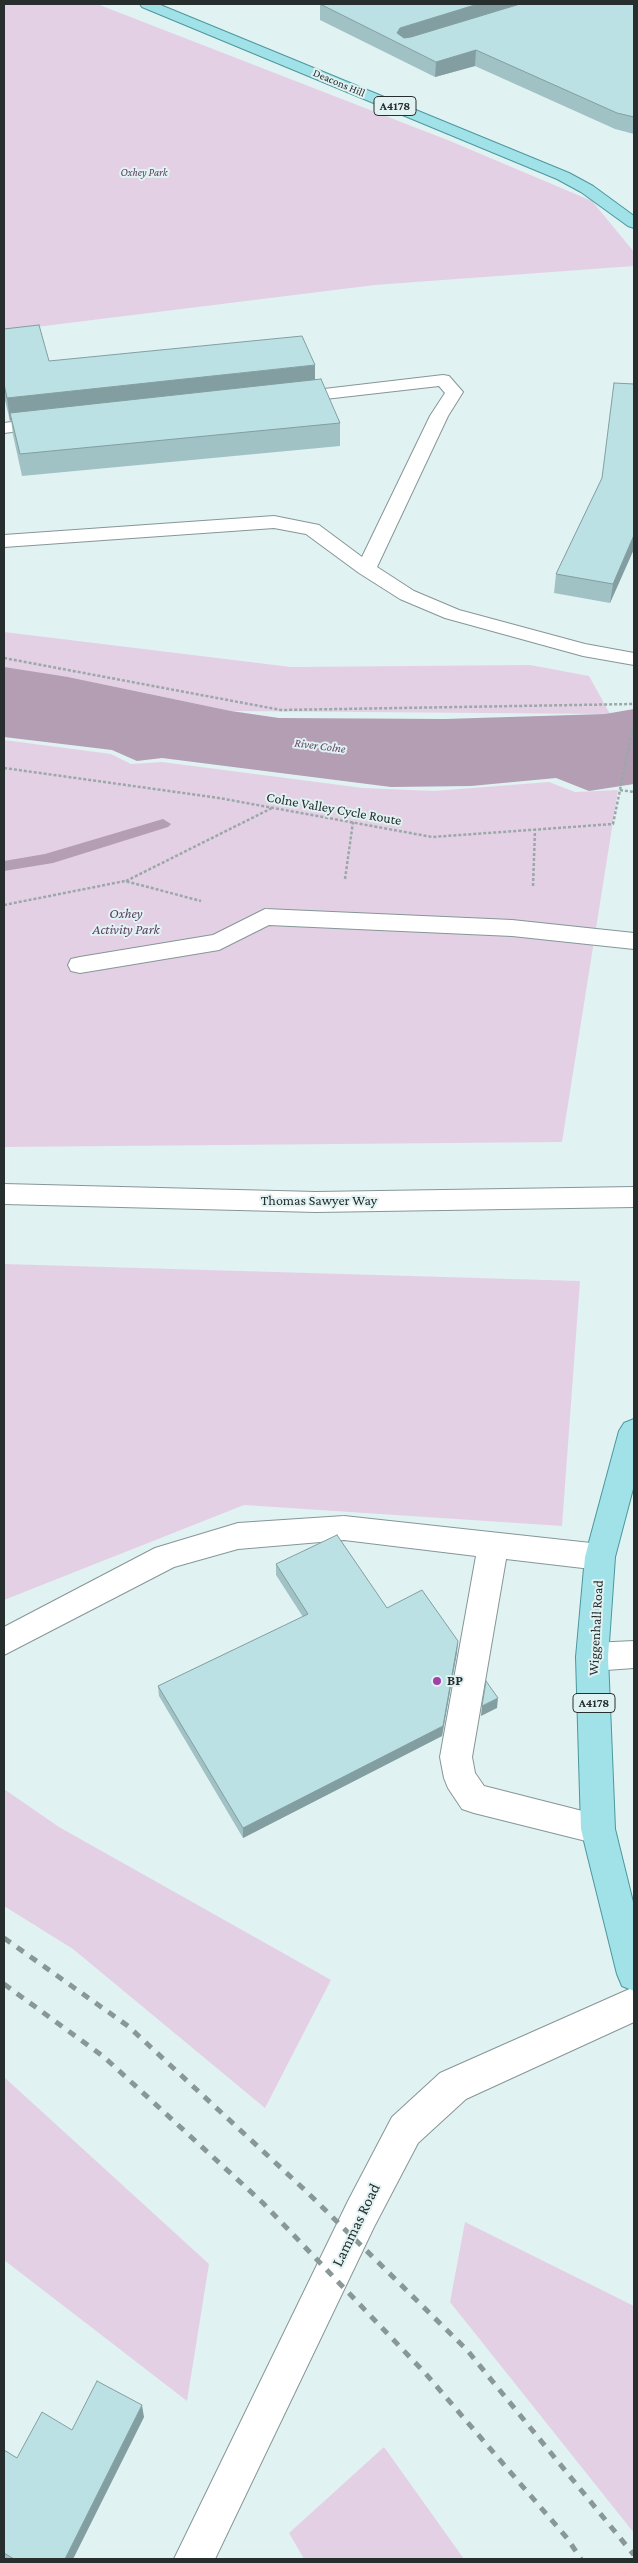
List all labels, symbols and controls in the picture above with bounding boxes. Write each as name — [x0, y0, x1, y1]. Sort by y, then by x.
street label: Deacons Hill — [311, 66, 367, 100]
road number: A4178 — [374, 96, 416, 115]
park label: Oxhey Park — [120, 166, 168, 180]
water label: River Colne — [294, 736, 346, 756]
street label: Colne Valley Cycle Route — [265, 789, 403, 829]
park label: Oxhey Activity Park — [92, 906, 160, 939]
street label: Thomas Sawyer Way — [261, 1193, 377, 1209]
street label: Wiggenhall Road — [585, 1580, 607, 1676]
place label: BP — [447, 1673, 463, 1689]
marker: BP — [431, 1675, 443, 1687]
road number: A4178 — [573, 1694, 615, 1712]
street label: Lammas Road — [328, 2180, 384, 2270]

